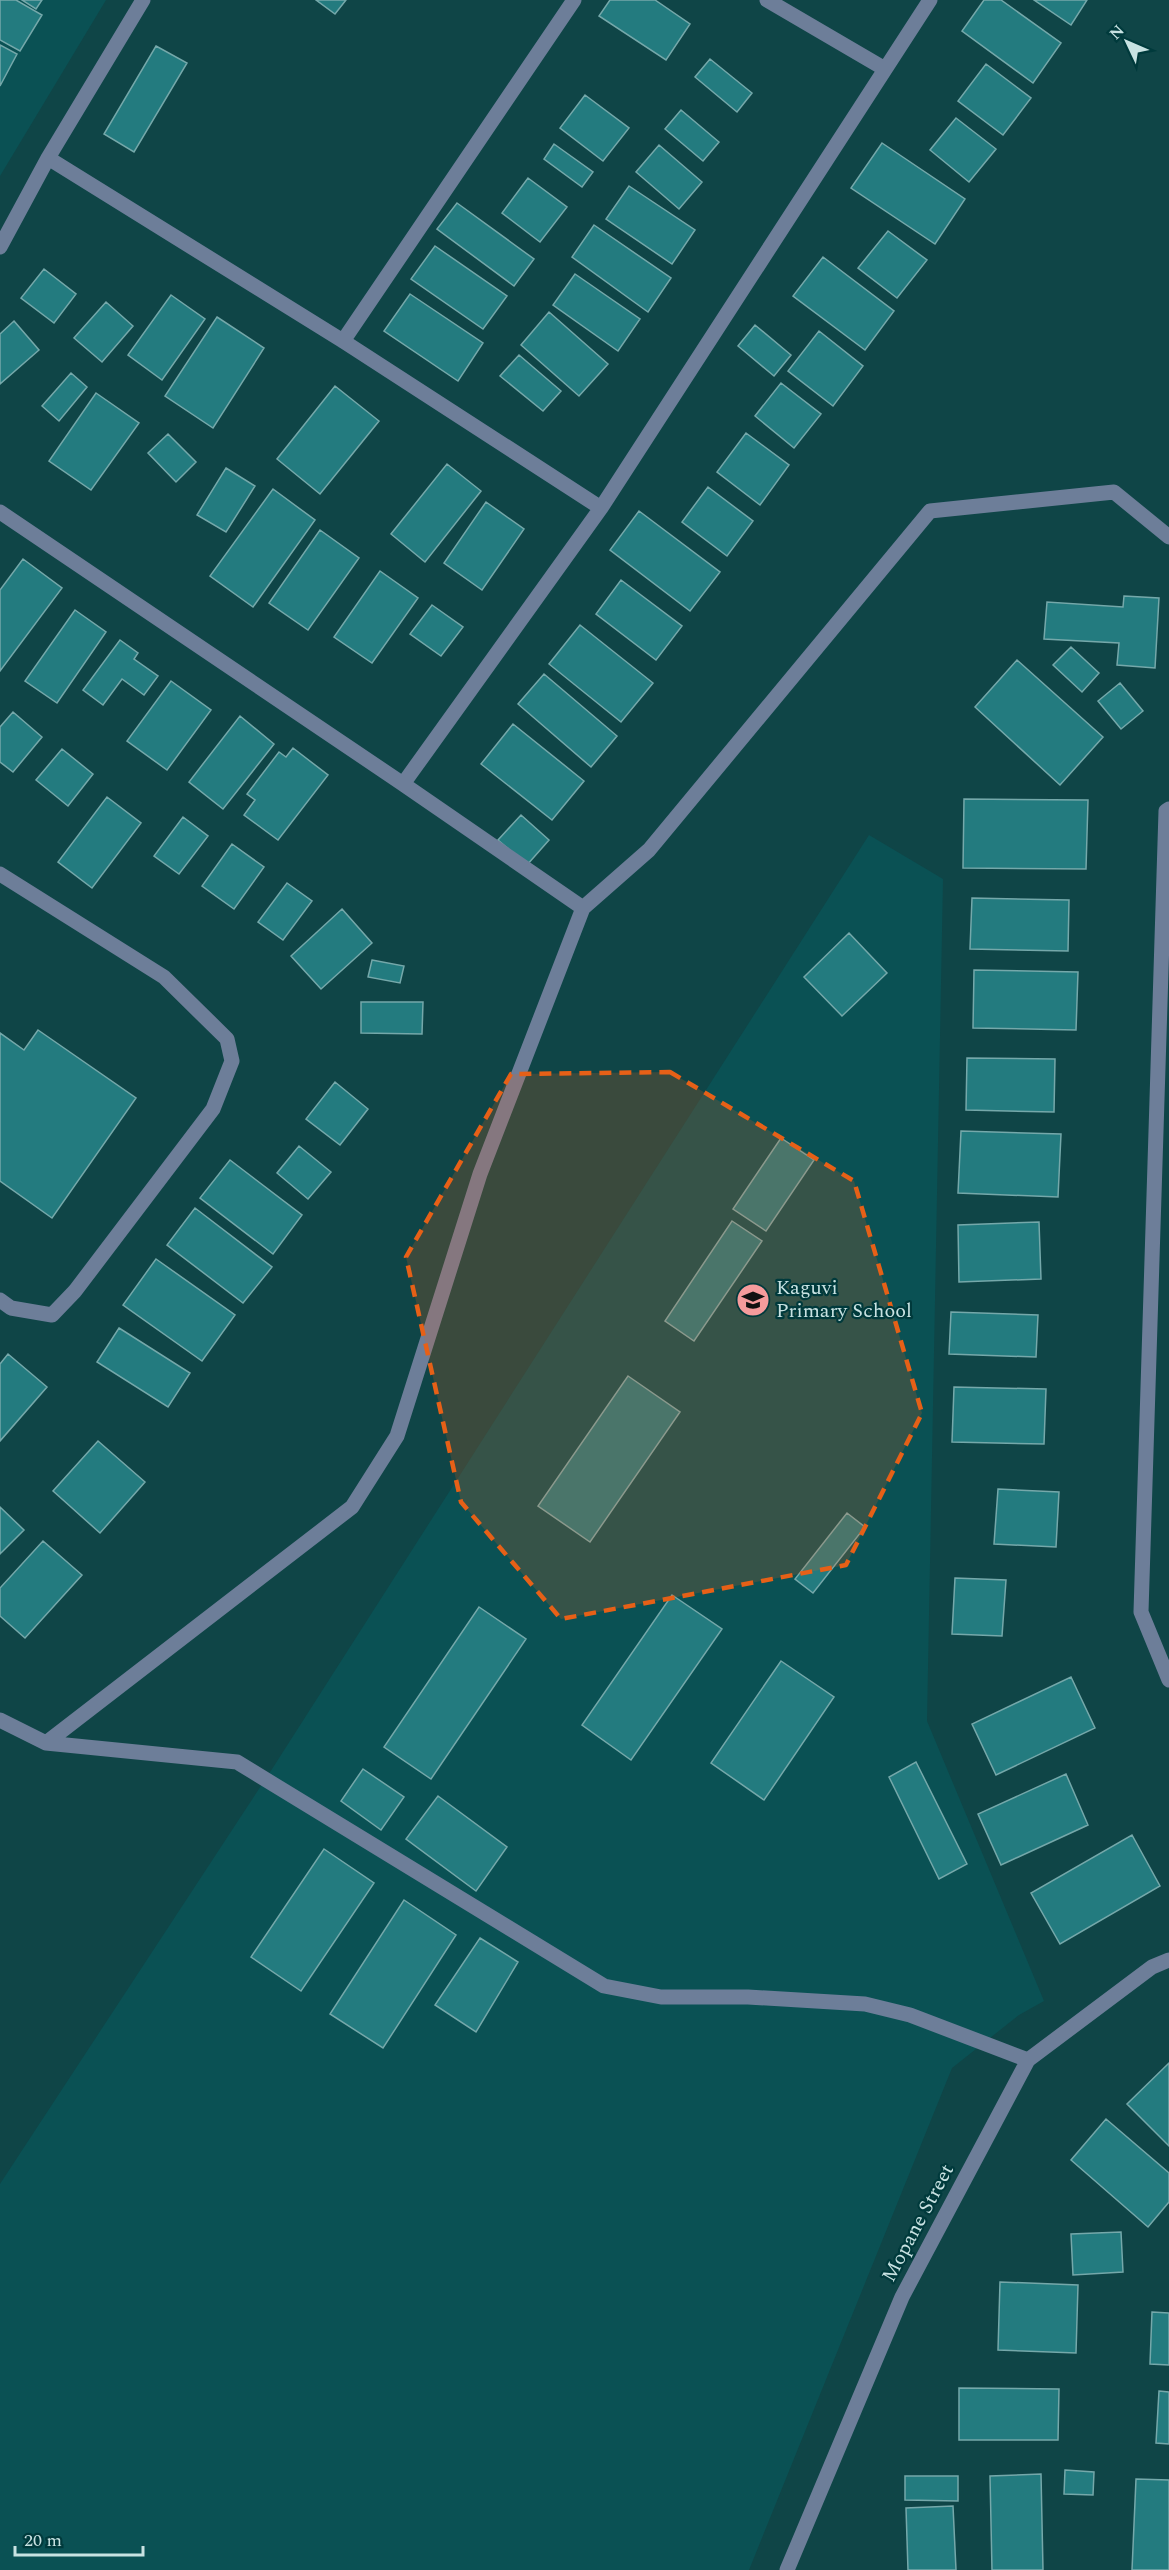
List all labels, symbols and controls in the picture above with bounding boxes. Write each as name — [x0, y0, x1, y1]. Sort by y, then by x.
north arrow — [1097, 12, 1157, 72]
text: N — [1104, 19, 1130, 45]
place label: Kaguvi Primary School — [776, 1273, 912, 1326]
school or university icon: Kaguvi Primary School — [735, 1282, 771, 1318]
street label: Mopane Street — [874, 2159, 962, 2287]
scale bar — [15, 2519, 142, 2557]
text: 20 m — [24, 2527, 62, 2554]

